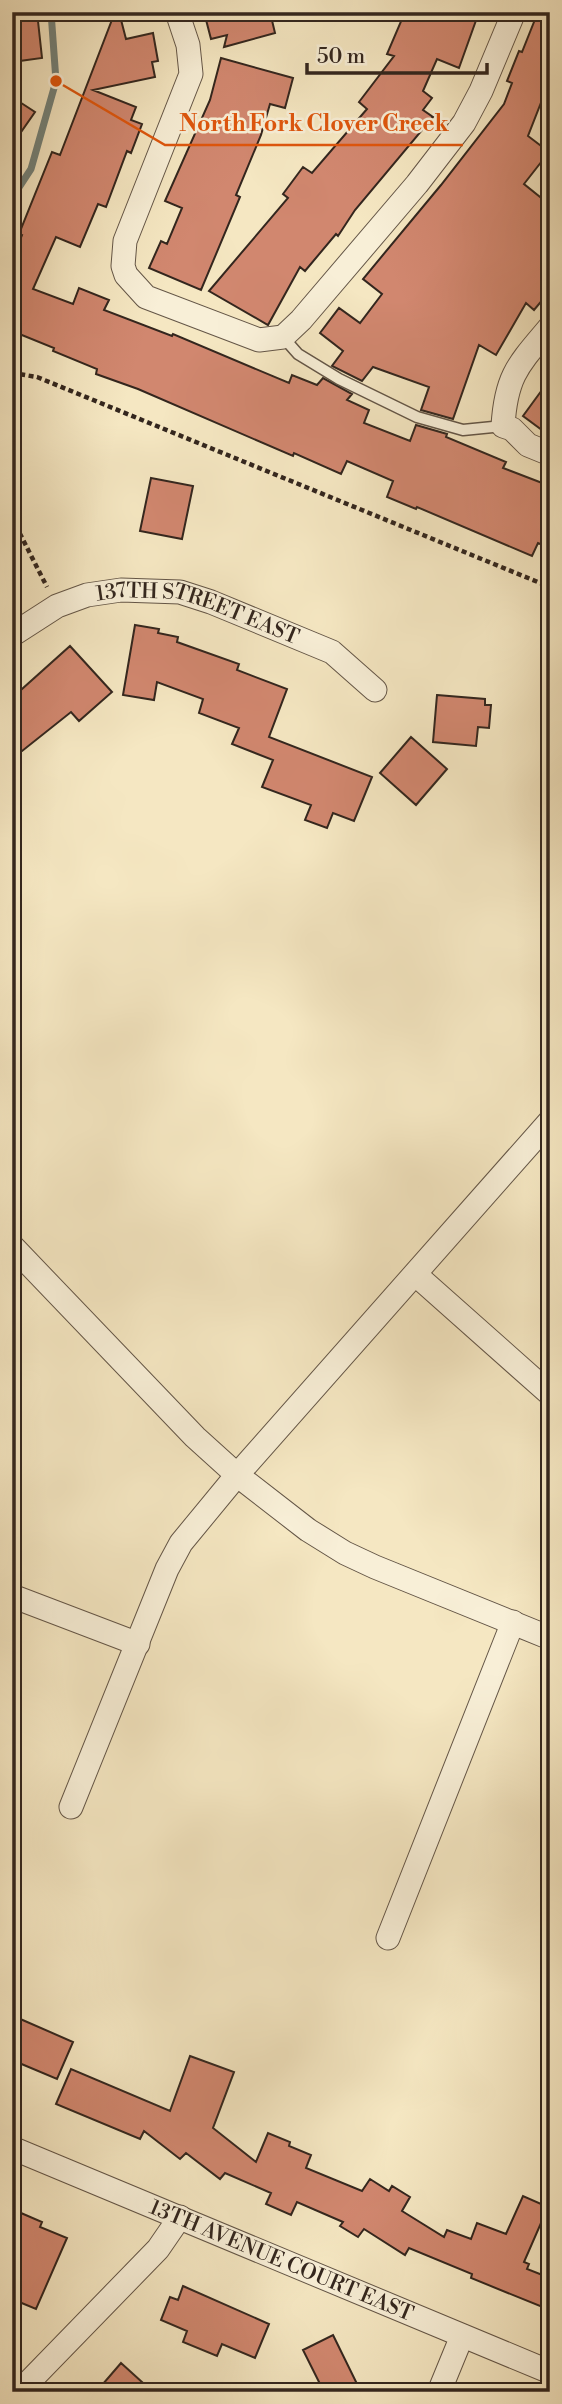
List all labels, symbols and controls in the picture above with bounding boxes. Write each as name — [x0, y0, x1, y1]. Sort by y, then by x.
scale bar — [307, 32, 487, 76]
text: 50 m — [317, 44, 365, 70]
callout: North Fork Clover Creek — [165, 101, 463, 145]
text: North Fork Clover Creek — [179, 110, 450, 138]
street label: 137TH STREET EAST — [94, 577, 303, 651]
street label: 13TH AVENUE COURT EAST — [145, 2195, 417, 2328]

